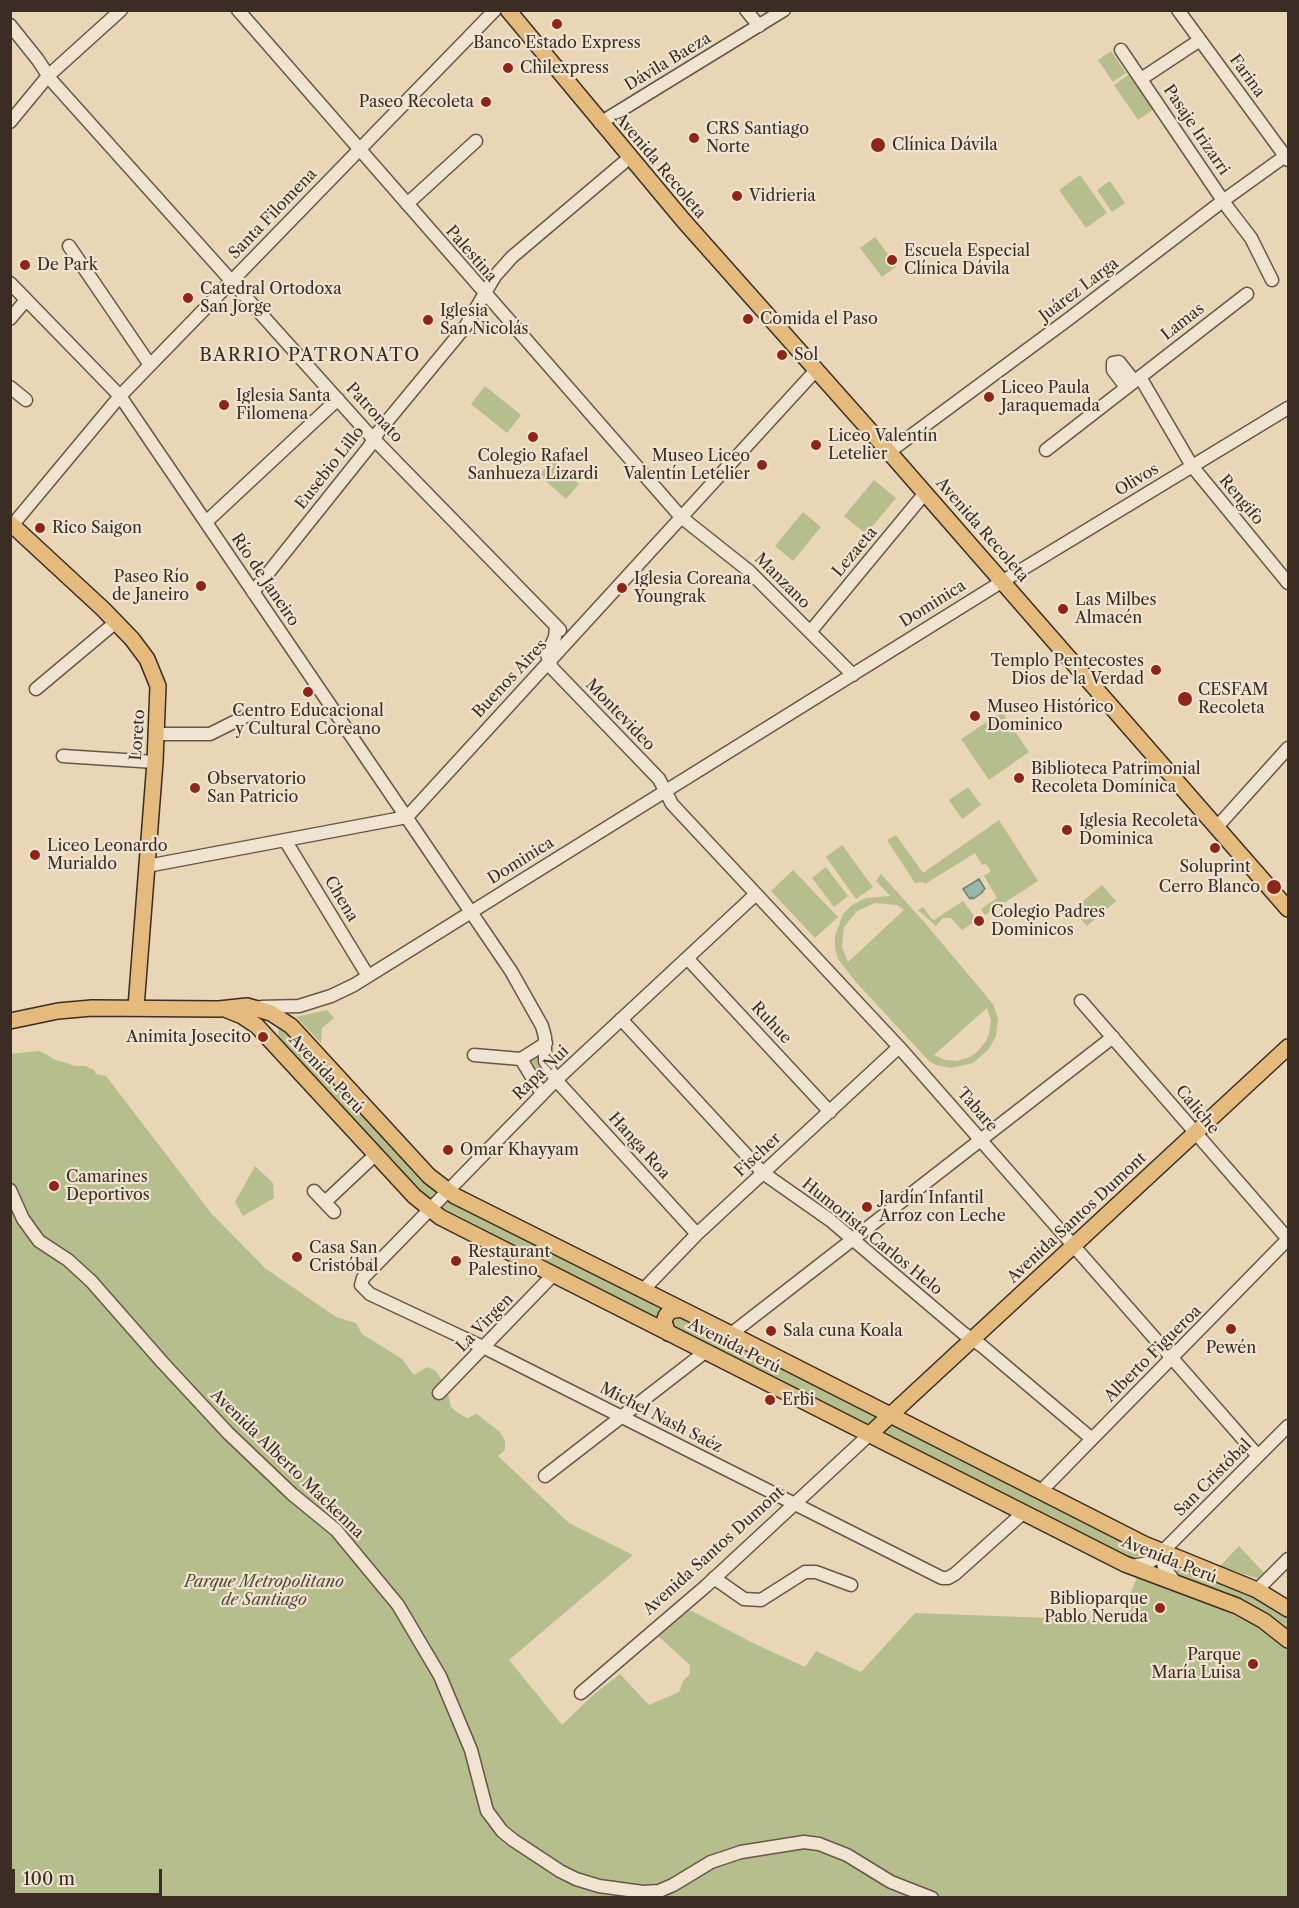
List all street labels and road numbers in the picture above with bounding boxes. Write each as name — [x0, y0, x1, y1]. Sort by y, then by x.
street label: Dávila Baeza — [621, 29, 715, 95]
street label: Farina — [1225, 51, 1269, 101]
street label: Pasaje Irizarri — [1159, 81, 1233, 179]
street label: Avenida Recoleta — [610, 109, 710, 223]
street label: Santa Filomena — [225, 165, 321, 263]
street label: Palestina — [441, 222, 501, 286]
street label: Juárez Larga — [1036, 254, 1122, 326]
street label: Lamas — [1158, 299, 1208, 345]
street label: Patronato — [342, 379, 406, 447]
street label: Eusebio Lillo — [292, 423, 368, 513]
street label: Olivos — [1112, 460, 1162, 500]
street label: Rengifo — [1215, 471, 1267, 529]
street label: Avenida Recoleta — [931, 474, 1033, 586]
street label: Lezaeta — [829, 523, 881, 581]
street label: Río de Janeiro — [227, 530, 303, 630]
street label: Manzano — [750, 549, 814, 613]
street label: Dominica — [896, 576, 970, 632]
street label: Buenos Aires — [469, 636, 551, 722]
street label: Montevideo — [581, 675, 659, 755]
street label: Loreto — [127, 709, 149, 761]
street label: Dominica — [484, 833, 558, 889]
street label: Chena — [320, 873, 362, 925]
street label: Ruhue — [747, 998, 795, 1048]
street label: Avenida Perú — [285, 1031, 367, 1117]
street label: Rapa Nui — [509, 1042, 573, 1104]
street label: Caliche — [1171, 1082, 1223, 1138]
street label: Tabare — [953, 1084, 1001, 1136]
street label: Hanga Roa — [604, 1109, 674, 1183]
street label: Fischer — [731, 1129, 785, 1181]
street label: Avenida Santos Dumont — [1003, 1148, 1151, 1288]
street label: Humorista Carlos Helo — [798, 1174, 946, 1300]
street label: La Virgen — [453, 1290, 517, 1356]
street label: Alberto Figueroa — [1101, 1302, 1205, 1406]
street label: Avenida Perú — [685, 1315, 783, 1377]
street label: Michel Nash Saéz — [596, 1379, 726, 1457]
street label: Avenida Alberto Mackenna — [206, 1386, 368, 1542]
street label: San Cristóbal — [1170, 1435, 1256, 1521]
street label: Avenida Santos Dumont — [639, 1483, 789, 1619]
street label: Avenida Perú — [1119, 1532, 1219, 1588]

